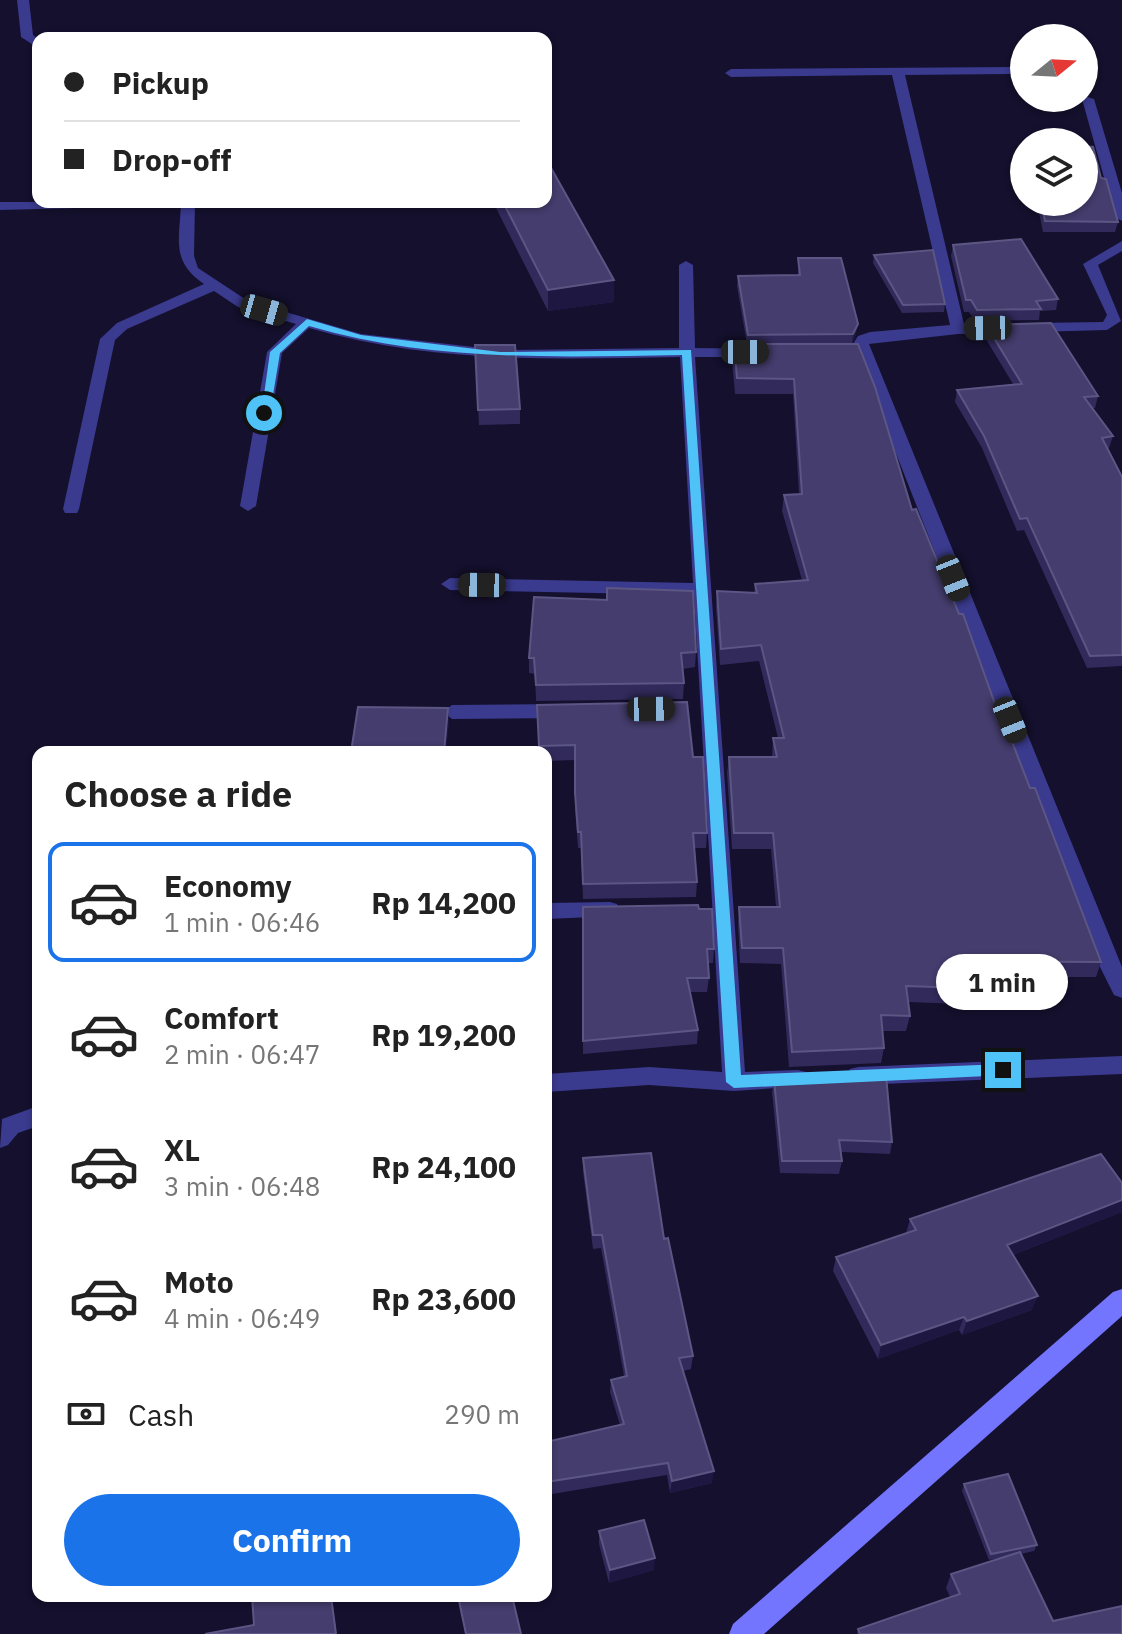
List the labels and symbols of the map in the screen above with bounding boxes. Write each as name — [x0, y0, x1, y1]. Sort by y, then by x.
north arrow — [1010, 24, 1098, 112]
car — [238, 292, 290, 328]
car — [964, 316, 1012, 340]
car — [721, 340, 769, 364]
route start — [246, 395, 282, 431]
car — [933, 551, 973, 605]
car — [458, 573, 506, 597]
car — [990, 693, 1030, 747]
car — [627, 697, 675, 721]
callout: 1 min — [937, 954, 1069, 1010]
route end — [985, 1052, 1021, 1088]

